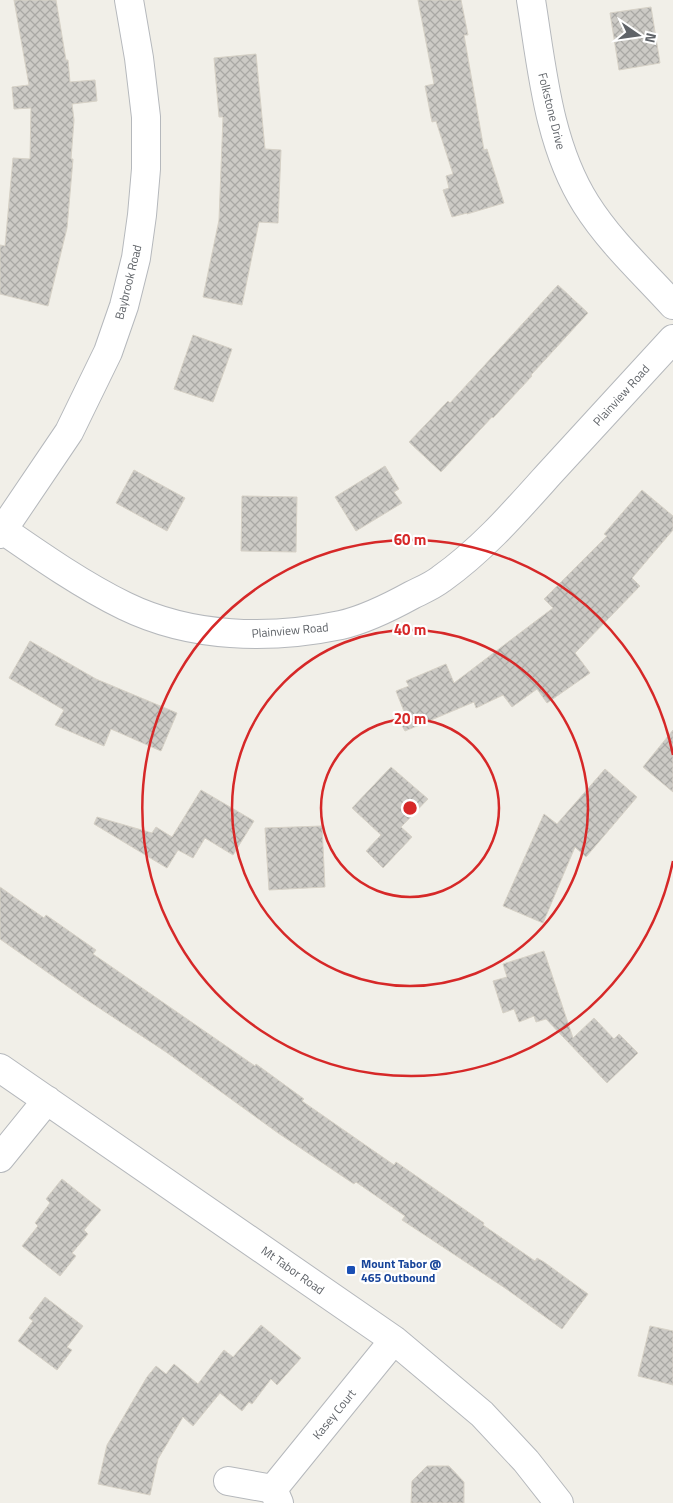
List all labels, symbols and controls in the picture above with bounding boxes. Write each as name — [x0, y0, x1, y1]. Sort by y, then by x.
north arrow — [613, 10, 663, 60]
text: N — [640, 31, 662, 45]
street label: Folkstone Drive — [533, 71, 571, 151]
street label: Baybrook Road — [110, 243, 146, 321]
street label: Plainview Road — [588, 360, 654, 430]
text: 60 m — [394, 528, 426, 551]
street label: Plainview Road — [251, 617, 329, 643]
text: 40 m — [394, 618, 426, 641]
text: 20 m — [394, 707, 426, 730]
centre of rings — [401, 799, 419, 817]
street label: Mt Tabor Road — [257, 1241, 329, 1299]
place label: Mount Tabor @ 465 Outbound — [361, 1254, 441, 1287]
marker: Mount Tabor @ 465 Outbound — [345, 1264, 357, 1276]
street label: Kasey Court — [308, 1384, 361, 1443]

